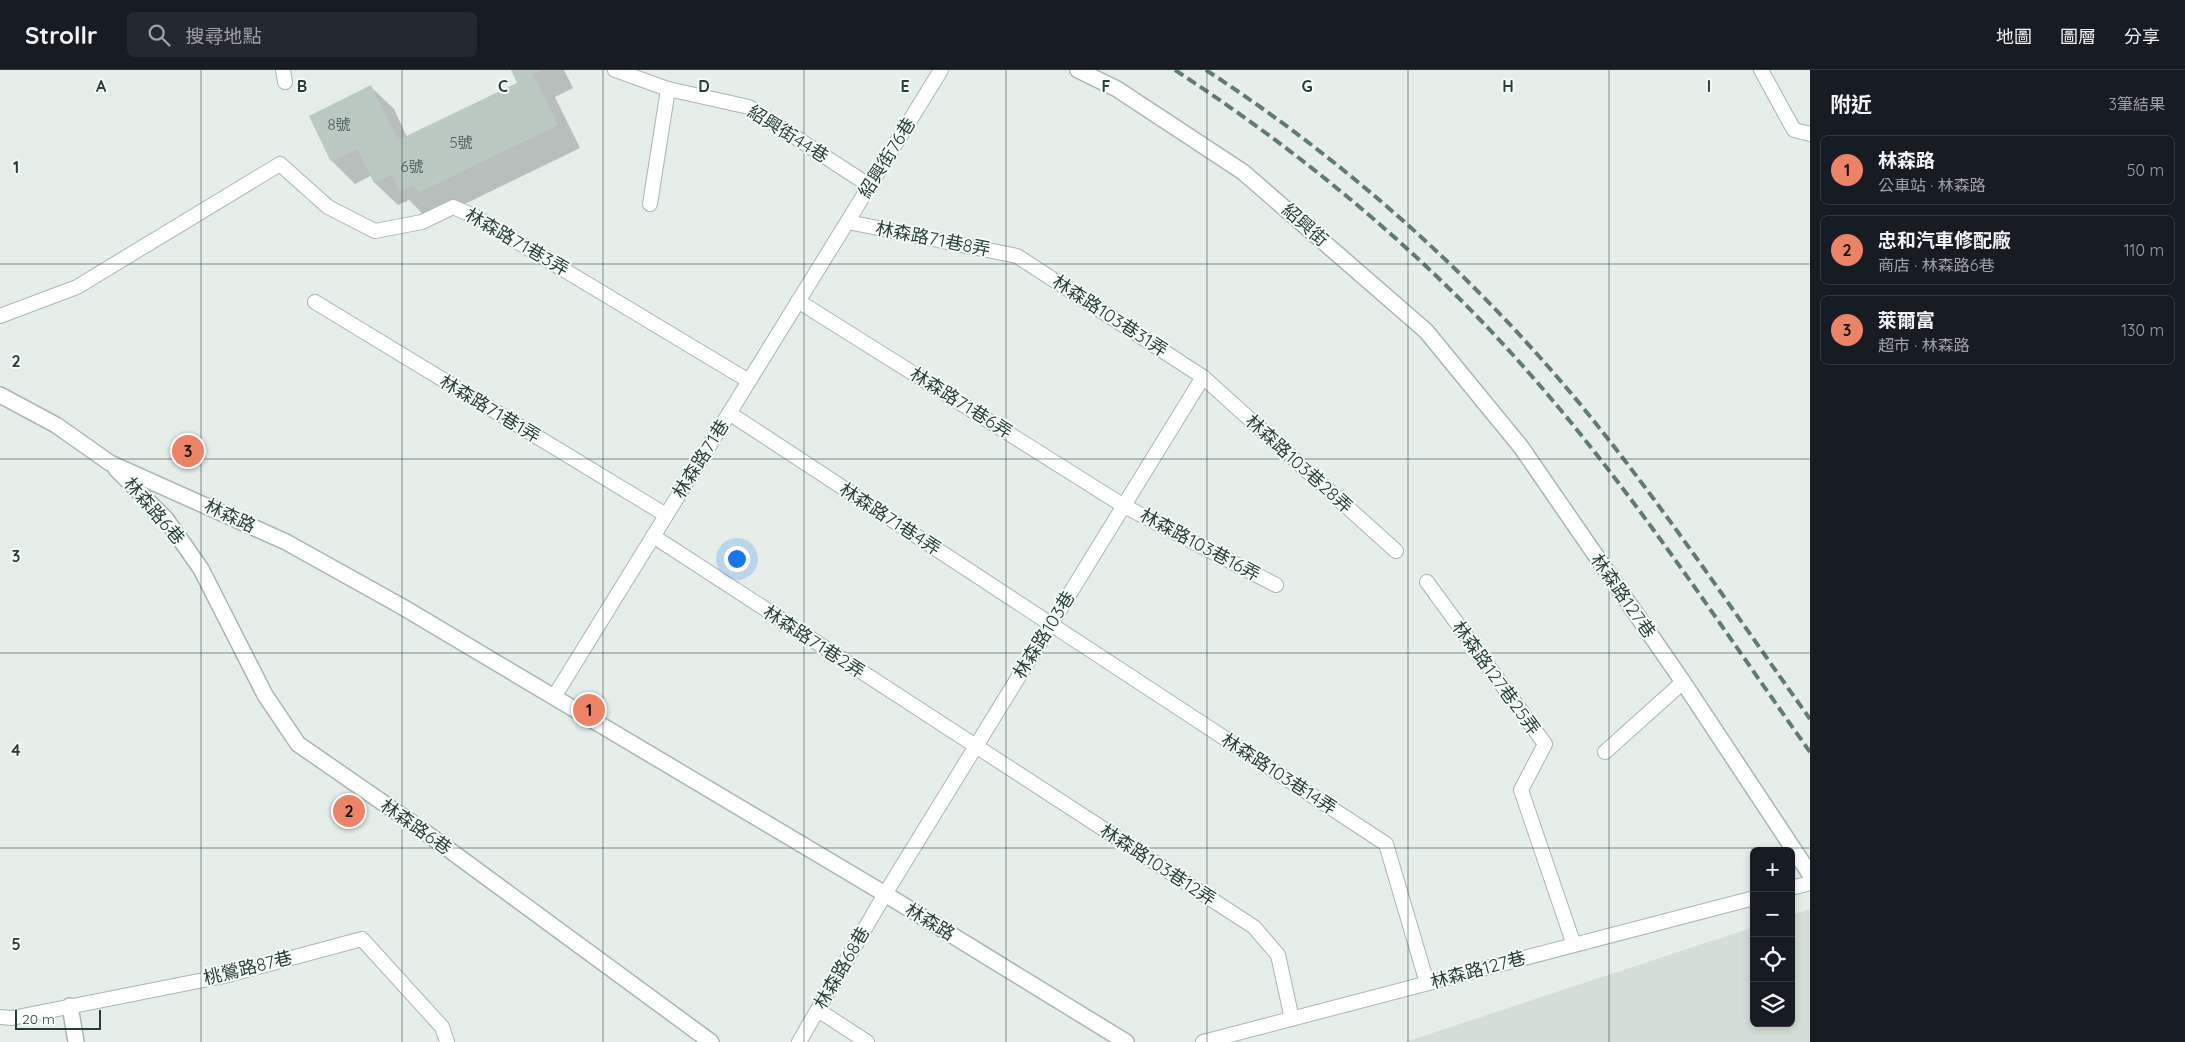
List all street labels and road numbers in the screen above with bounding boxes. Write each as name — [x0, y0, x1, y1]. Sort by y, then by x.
street label: 紹興街44巷 — [744, 100, 833, 167]
street label: 紹興街76巷 — [853, 113, 920, 202]
street label: 紹興街 — [1277, 198, 1333, 251]
street label: 林森路71巷3弄 — [461, 203, 573, 281]
street label: 林森路71巷8弄 — [874, 216, 992, 261]
street label: 林森路103巷31弄 — [1048, 270, 1172, 361]
street label: 林森路71巷6弄 — [906, 362, 1017, 443]
street label: 林森路71巷1弄 — [436, 370, 545, 448]
street label: 林森路103巷28弄 — [1241, 409, 1358, 518]
street label: 林森路71巷 — [667, 415, 734, 502]
street label: 林森路6巷 — [119, 472, 190, 549]
street label: 林森路71巷4弄 — [835, 477, 945, 560]
street label: 林森路 — [201, 494, 260, 537]
street label: 林森路103巷16弄 — [1136, 503, 1264, 586]
street label: 林森路127巷 — [1586, 549, 1661, 642]
street label: 林森路103巷 — [1008, 587, 1080, 683]
street label: 林森路71巷2弄 — [759, 600, 869, 683]
street label: 林森路127巷25弄 — [1447, 616, 1545, 739]
street label: 林森路103巷14弄 — [1217, 728, 1341, 819]
street label: 林森路6巷 — [376, 794, 456, 859]
street label: 林森路103巷12弄 — [1096, 819, 1220, 911]
street label: 林森路 — [901, 898, 959, 945]
street label: 林森路68巷 — [809, 922, 874, 1013]
street label: 桃鶯路87巷 — [201, 945, 295, 990]
street label: 林森路127巷 — [1428, 946, 1528, 993]

